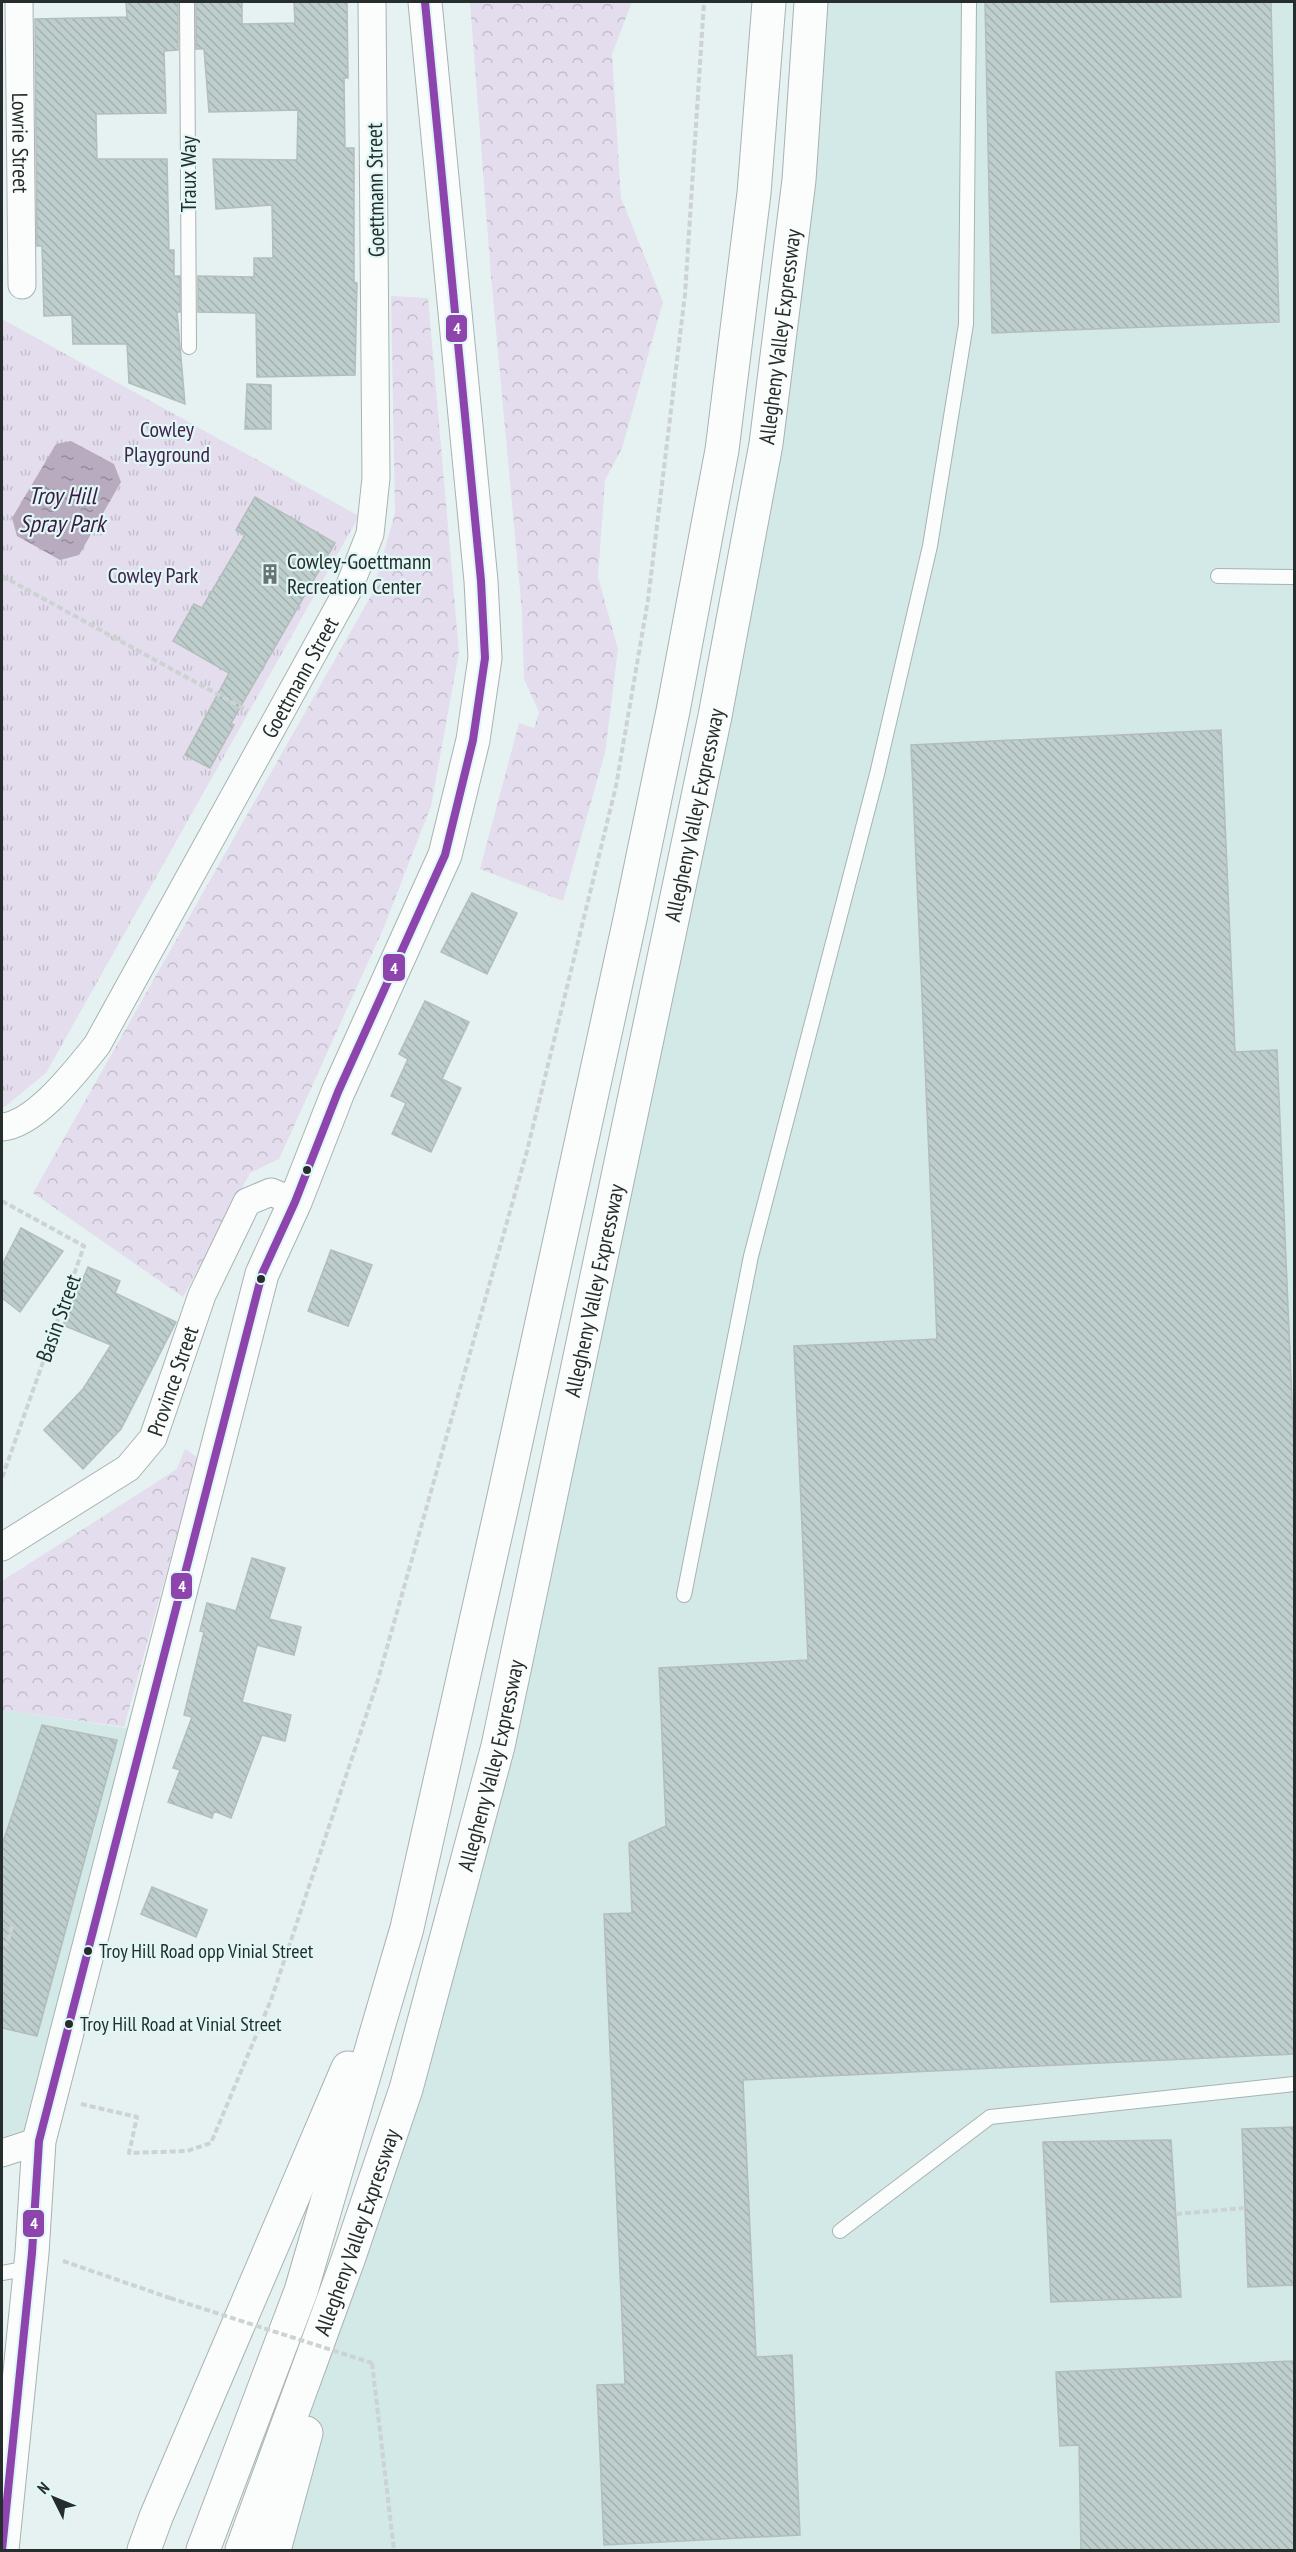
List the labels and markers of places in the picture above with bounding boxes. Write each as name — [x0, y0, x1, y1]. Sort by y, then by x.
place label: Cowley-Goettmann Recreation Center — [287, 547, 431, 600]
building icon: Cowley-Goettmann Recreation Center — [258, 562, 282, 586]
unlabelled marker — [301, 1164, 313, 1176]
unlabelled marker — [255, 1273, 267, 1285]
place label: Troy Hill Road opp Vinial Street — [99, 1938, 314, 1964]
marker: Troy Hill Road opp Vinial Street — [82, 1945, 94, 1957]
place label: Troy Hill Road at Vinial Street — [80, 2011, 282, 2037]
marker: Troy Hill Road at Vinial Street — [63, 2018, 75, 2030]

